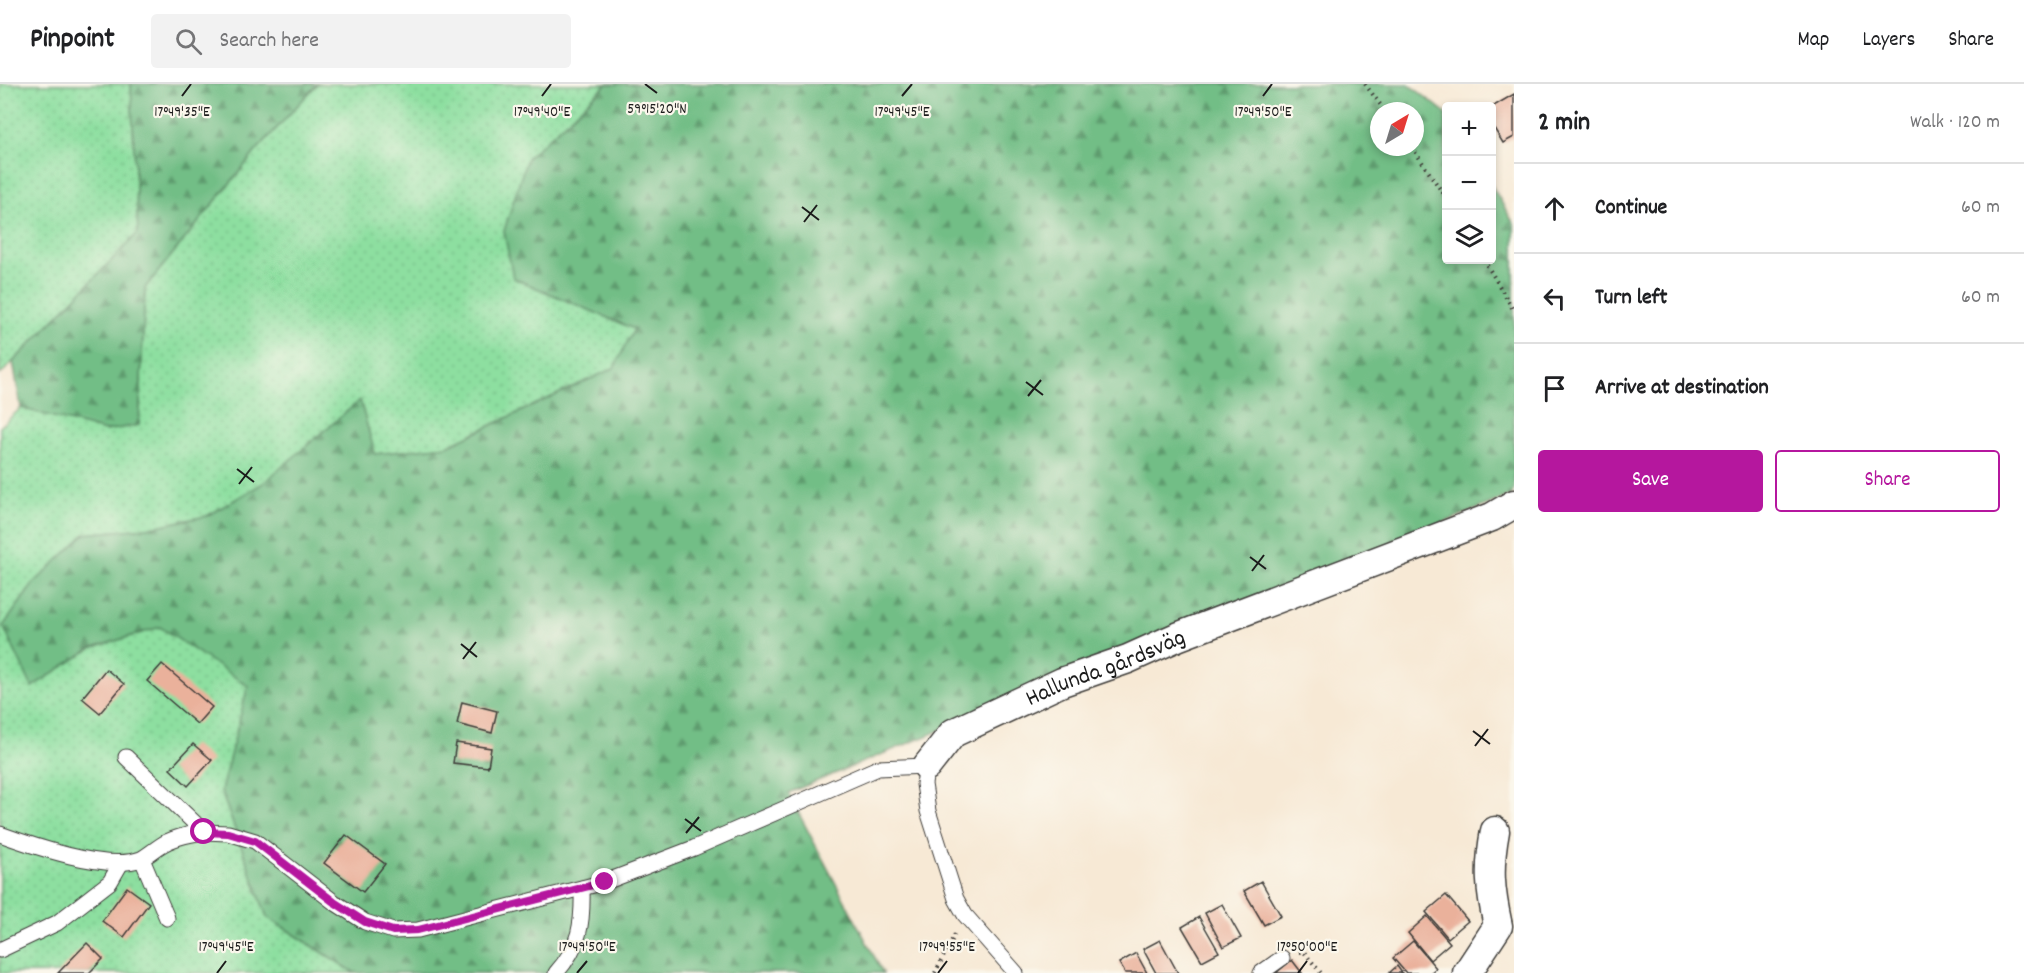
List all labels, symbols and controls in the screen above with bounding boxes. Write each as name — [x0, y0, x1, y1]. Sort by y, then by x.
search box — [151, 14, 571, 68]
text: Pinpoint — [30, 21, 115, 61]
icon: search — [172, 25, 205, 58]
text: Search here — [220, 26, 319, 57]
text: Map — [1798, 26, 1829, 56]
text: Layers — [1862, 26, 1915, 56]
text: Share — [1948, 26, 1994, 56]
text: 59°15'20"N — [627, 99, 687, 121]
text: 17°49'35"E — [154, 102, 210, 124]
text: 17°49'40"E — [514, 102, 570, 124]
text: 17°49'45"E — [874, 102, 930, 124]
text: 17°49'50"E — [1234, 102, 1292, 124]
north arrow — [1370, 102, 1424, 156]
map controls — [1442, 102, 1496, 264]
button: + — [1442, 102, 1496, 156]
text: 2 min — [1538, 105, 1590, 142]
text: Walk · 120 m — [1910, 109, 2000, 137]
button: − — [1442, 156, 1496, 210]
icon: ahead — [1538, 192, 1571, 225]
text: Continue — [1595, 193, 1667, 224]
text: 60 m — [1961, 194, 2000, 222]
button: layers — [1442, 210, 1496, 264]
icon: left — [1538, 282, 1571, 315]
text: Turn left — [1595, 283, 1667, 314]
text: 60 m — [1961, 284, 2000, 312]
icon: arrive — [1538, 372, 1571, 405]
text: Arrive at destination — [1595, 373, 1769, 404]
button: Save — [1538, 450, 1763, 512]
button: Share — [1775, 450, 2000, 512]
street label: Hallunda gårdsväg — [1021, 621, 1191, 717]
route start — [190, 818, 216, 844]
route end — [591, 868, 617, 894]
text: 17°49'45"E — [198, 937, 254, 959]
text: 17°49'50"E — [558, 937, 616, 959]
text: 17°49'55"E — [919, 937, 975, 959]
text: 17°50'00"E — [1277, 937, 1337, 959]

